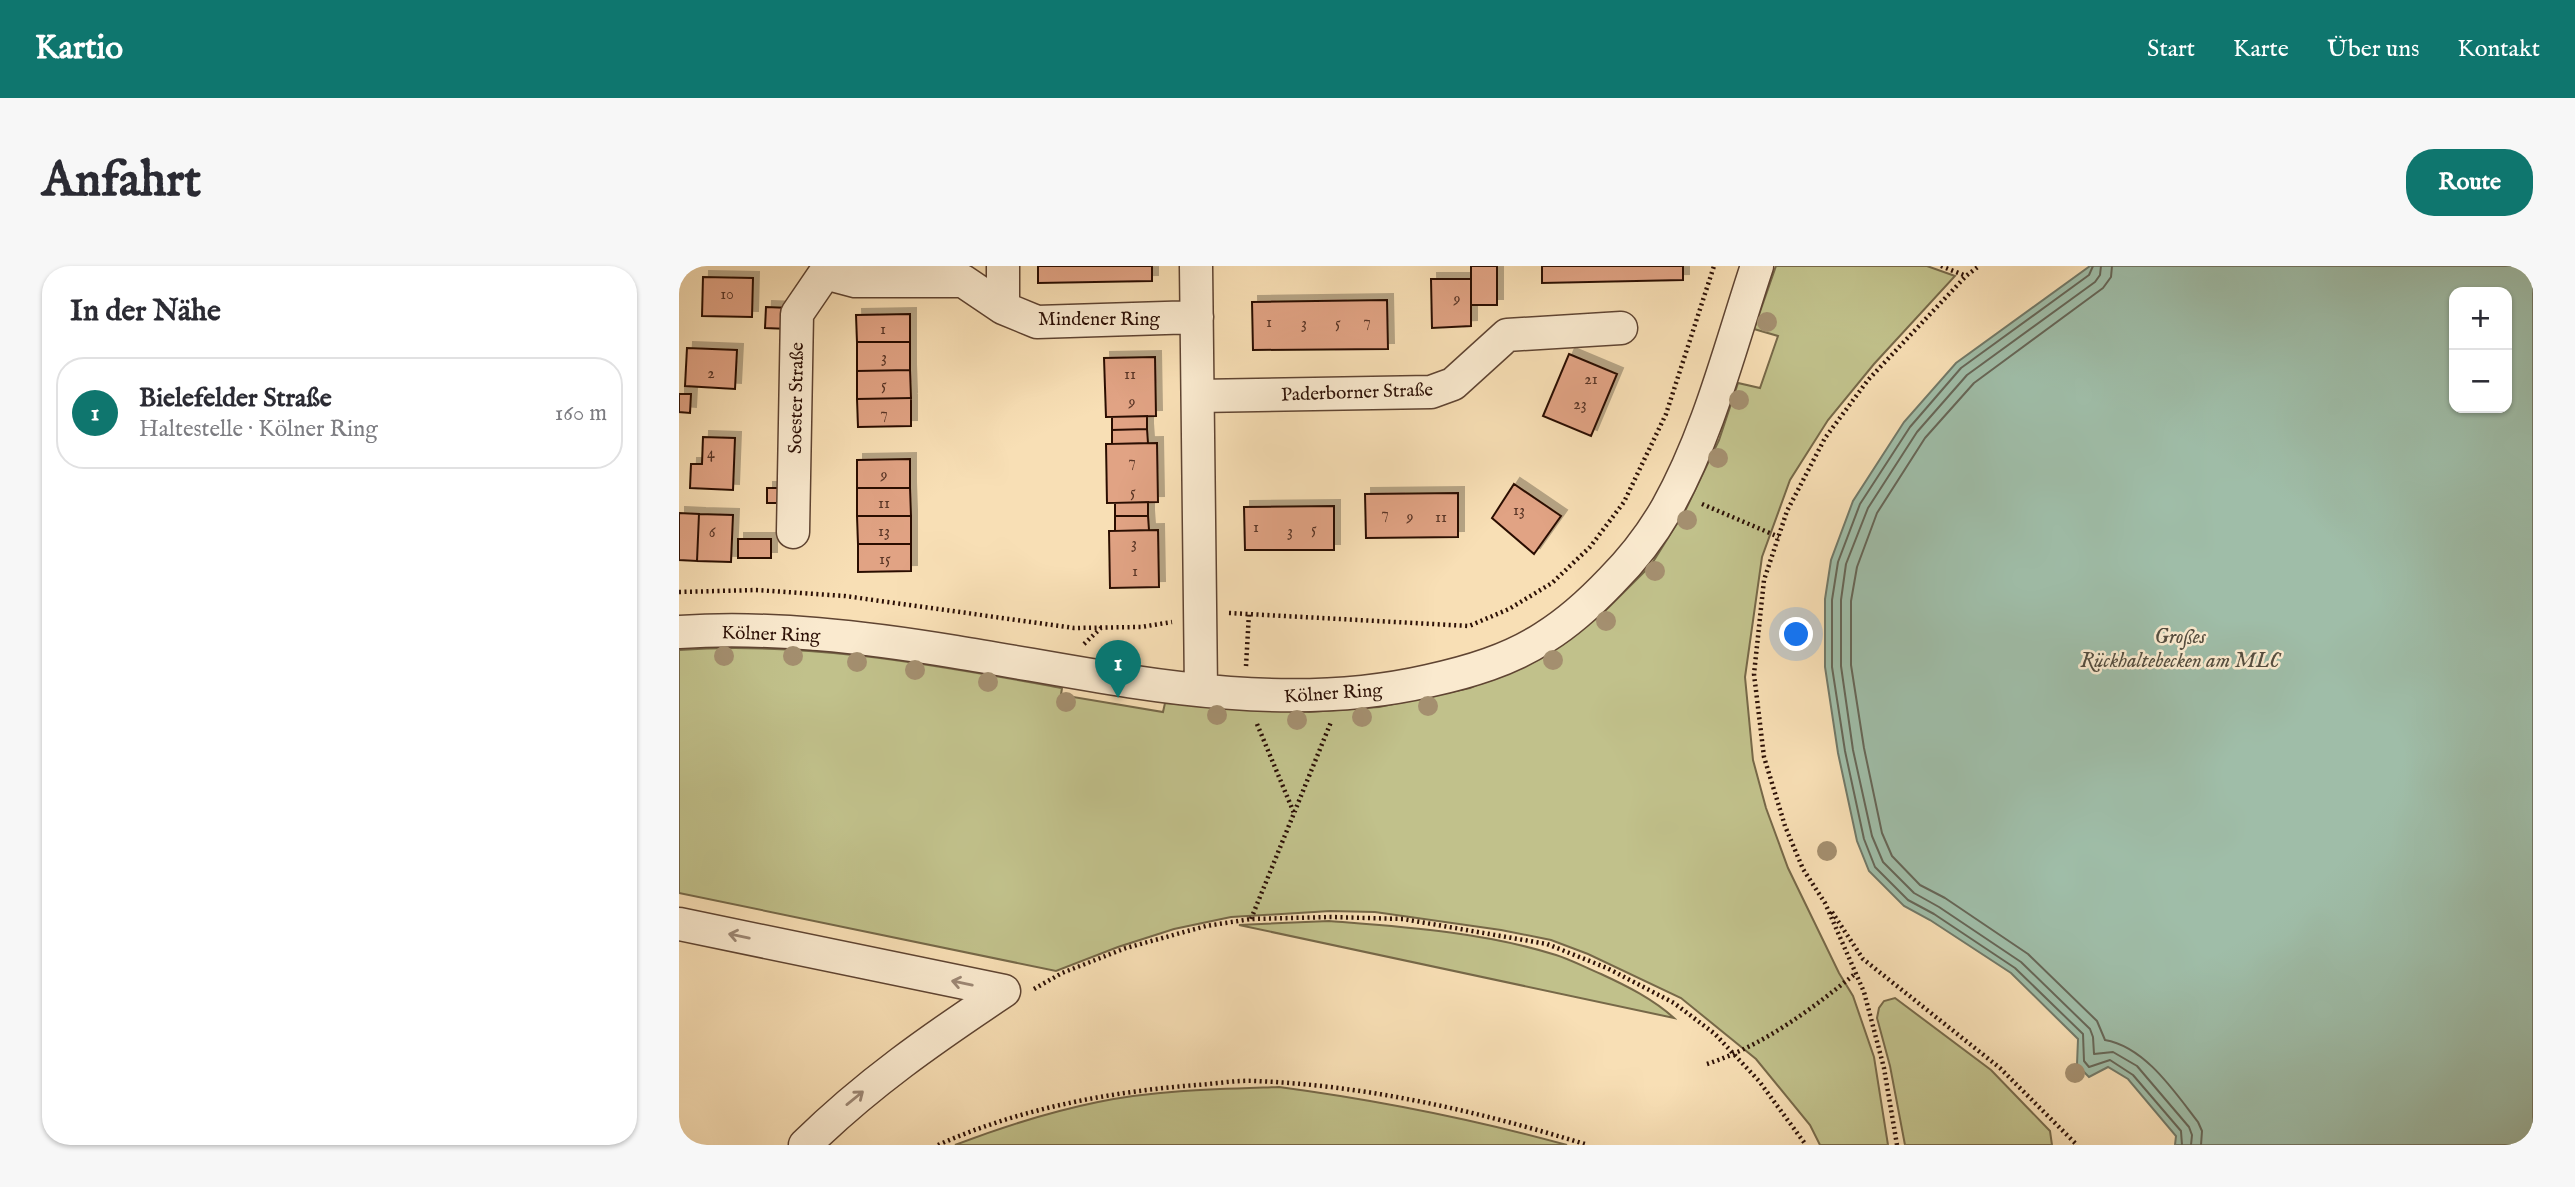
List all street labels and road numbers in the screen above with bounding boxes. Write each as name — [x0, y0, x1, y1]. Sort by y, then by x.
street label: Mindener Ring — [1038, 308, 1161, 332]
street label: Soester Straße — [784, 342, 810, 454]
street label: Paderborner Straße — [1281, 378, 1434, 408]
street label: Kölner Ring — [721, 621, 821, 649]
street label: Kölner Ring — [1283, 679, 1384, 709]

